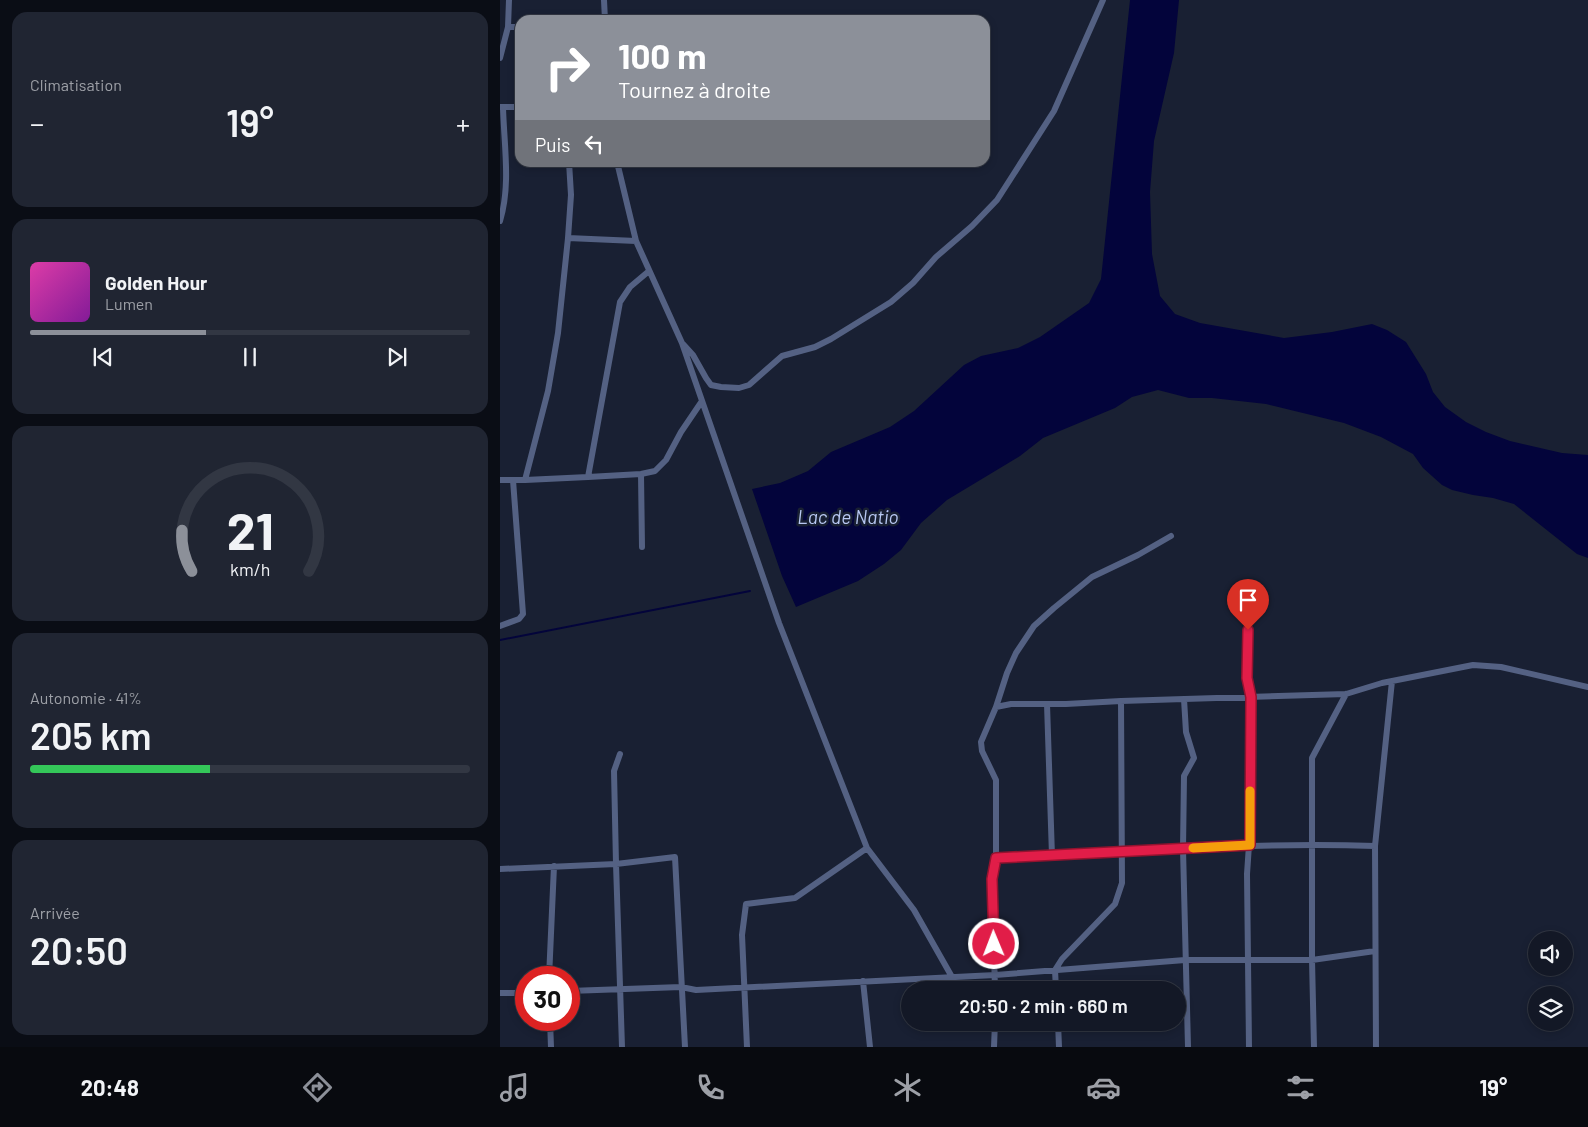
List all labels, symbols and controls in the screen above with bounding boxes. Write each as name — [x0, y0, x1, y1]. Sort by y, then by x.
text: 100 m — [618, 34, 707, 76]
icon: right — [535, 35, 600, 100]
text: Climatisation — [30, 75, 122, 94]
text: Tournez à droite — [618, 76, 771, 102]
text: 19° — [226, 99, 274, 145]
text: − — [30, 106, 44, 140]
text: + — [456, 106, 470, 140]
icon: left — [580, 130, 608, 158]
text: Puis — [535, 133, 570, 156]
text: Golden Hour — [105, 271, 207, 294]
text: Lumen — [105, 294, 153, 313]
icon: previous — [89, 343, 117, 371]
icon: pause — [236, 343, 264, 371]
icon: next — [383, 343, 411, 371]
text: 21 — [226, 498, 274, 560]
water label: Lac de Natio — [797, 505, 899, 528]
text: km/h — [230, 558, 270, 580]
pin — [1227, 579, 1269, 630]
icon: arrive — [1234, 586, 1262, 614]
text: Autonomie · 41% — [30, 688, 142, 707]
text: 205 km — [30, 712, 152, 758]
text: Arrivée — [30, 903, 80, 922]
position arrow — [967, 917, 1019, 969]
text: 20:50 — [30, 927, 128, 973]
map controls — [1528, 931, 1573, 1031]
button: sound — [1528, 931, 1573, 976]
speed limit sign: 30 — [515, 966, 580, 1031]
button: layers — [1528, 986, 1573, 1031]
text: 20:50 · 2 min · 660 m — [959, 994, 1128, 1017]
icon: directions — [300, 1070, 335, 1105]
icon: music — [497, 1070, 532, 1105]
icon: phone — [693, 1070, 728, 1105]
icon: climate — [890, 1070, 925, 1105]
icon: car — [1086, 1070, 1121, 1105]
icon: filters — [1283, 1070, 1318, 1105]
text: 20:48 — [81, 1074, 139, 1100]
text: 19° — [1479, 1074, 1507, 1100]

